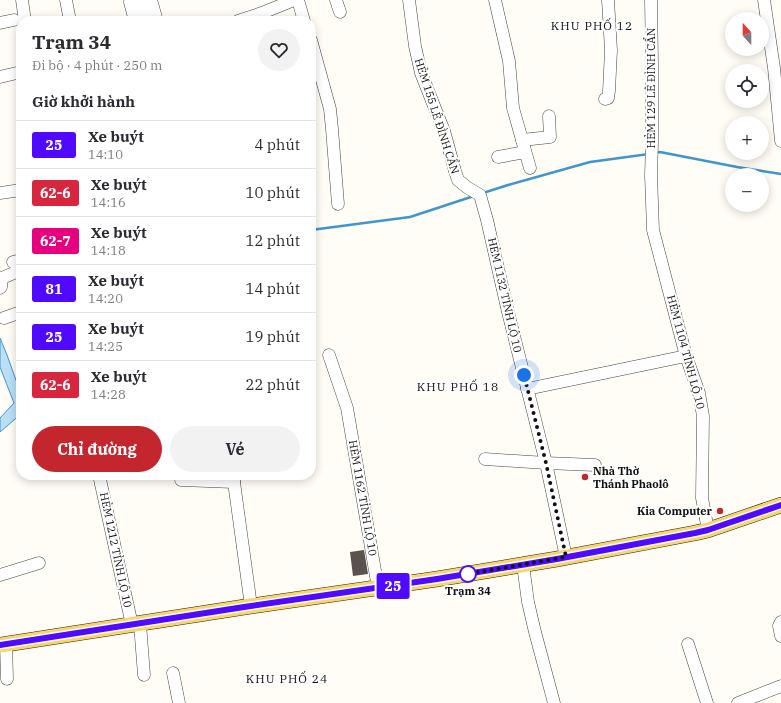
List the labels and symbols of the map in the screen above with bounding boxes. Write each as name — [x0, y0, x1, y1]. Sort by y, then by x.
north arrow — [725, 12, 769, 56]
district label: KHU PHỐ 12 — [551, 17, 633, 33]
street label: HẺM 129 LÊ ĐÌNH CẨN — [643, 27, 658, 148]
street label: HẺM 155 LÊ ĐÌNH CẨN — [412, 56, 463, 176]
street label: HẺM 1132 TỈNH LỘ 10 — [485, 236, 525, 354]
street label: HẺM 1104 TỈNH LỘ 10 — [664, 293, 708, 411]
your location — [514, 365, 534, 385]
district label: KHU PHỐ 18 — [417, 378, 499, 394]
street label: HẺM 1162 TỈNH LỘ 10 — [346, 439, 380, 557]
place label: Nhà Thờ Thánh Phaolô — [593, 464, 669, 491]
marker: Nhà Thờ Thánh Phaolô — [580, 472, 590, 482]
street label: HẺM 1212 TỈNH LỘ 10 — [97, 491, 135, 609]
place label: Kia Computer — [637, 504, 713, 518]
marker: Kia Computer — [715, 506, 725, 516]
marker: Trạm 34 — [459, 565, 477, 583]
line badge: 25 — [375, 573, 411, 599]
place label: Trạm 34 — [445, 584, 491, 598]
district label: KHU PHỐ 24 — [246, 670, 328, 686]

